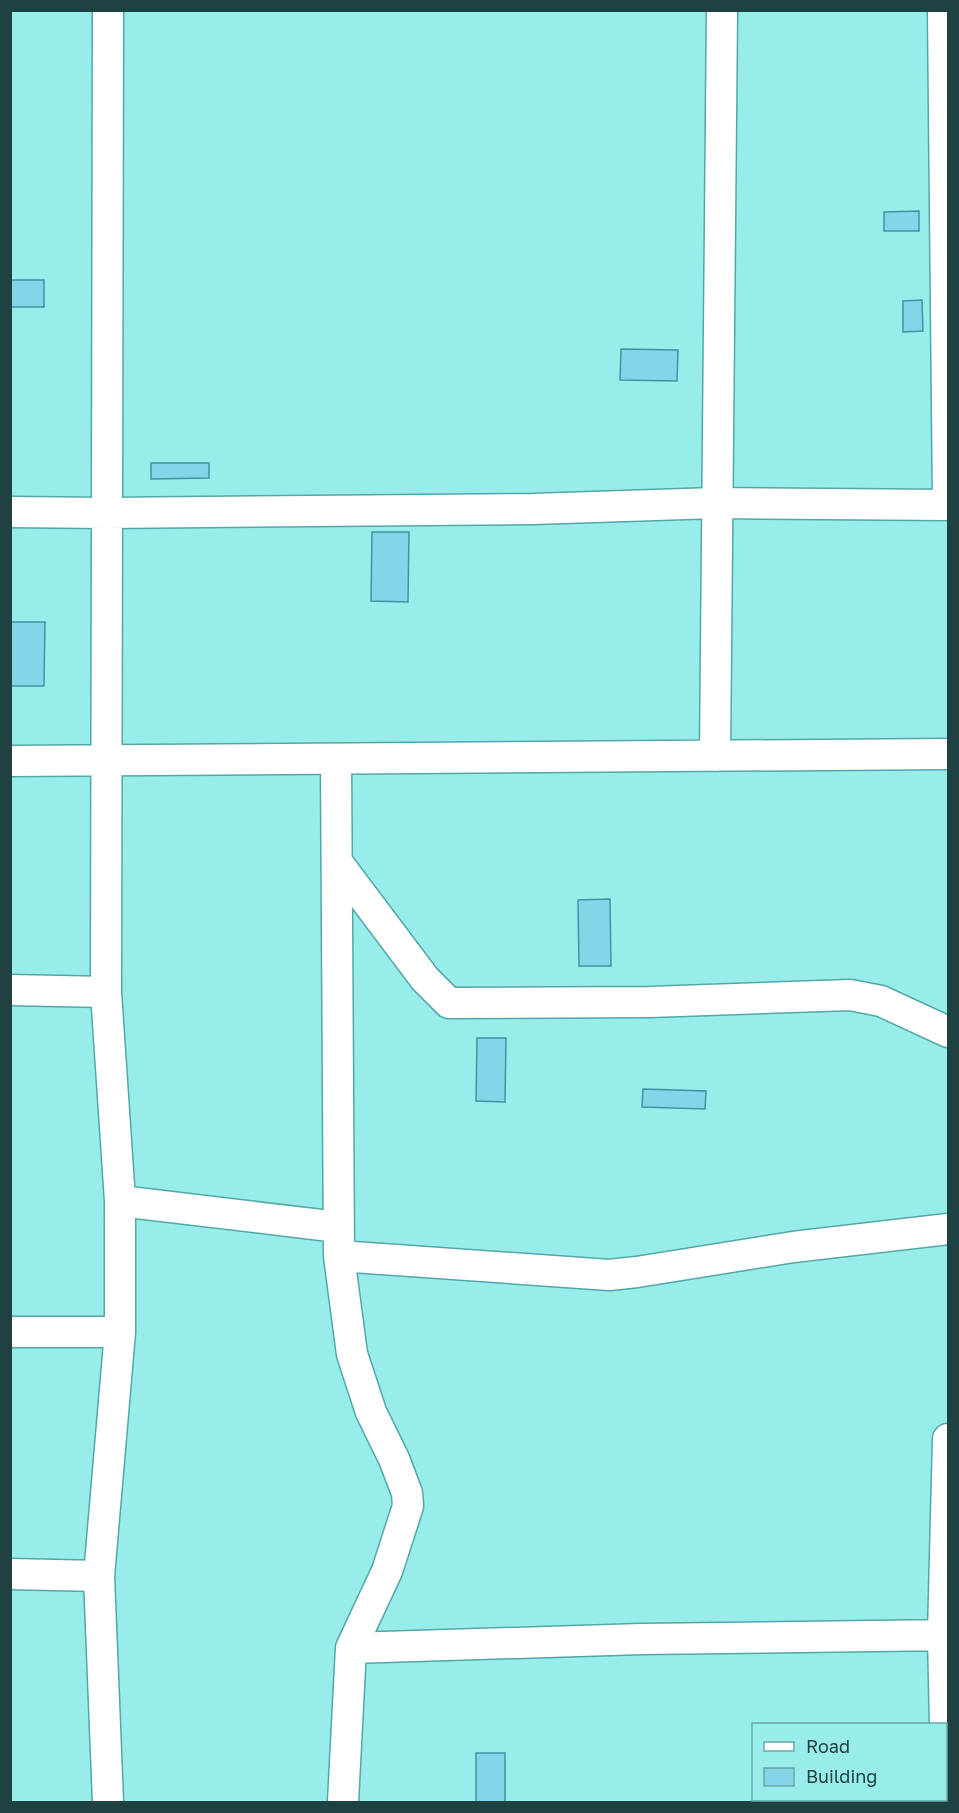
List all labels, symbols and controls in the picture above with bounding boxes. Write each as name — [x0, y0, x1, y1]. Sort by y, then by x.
legend — [752, 1723, 947, 1801]
text: Road — [806, 1735, 850, 1757]
text: Building — [806, 1765, 877, 1787]

